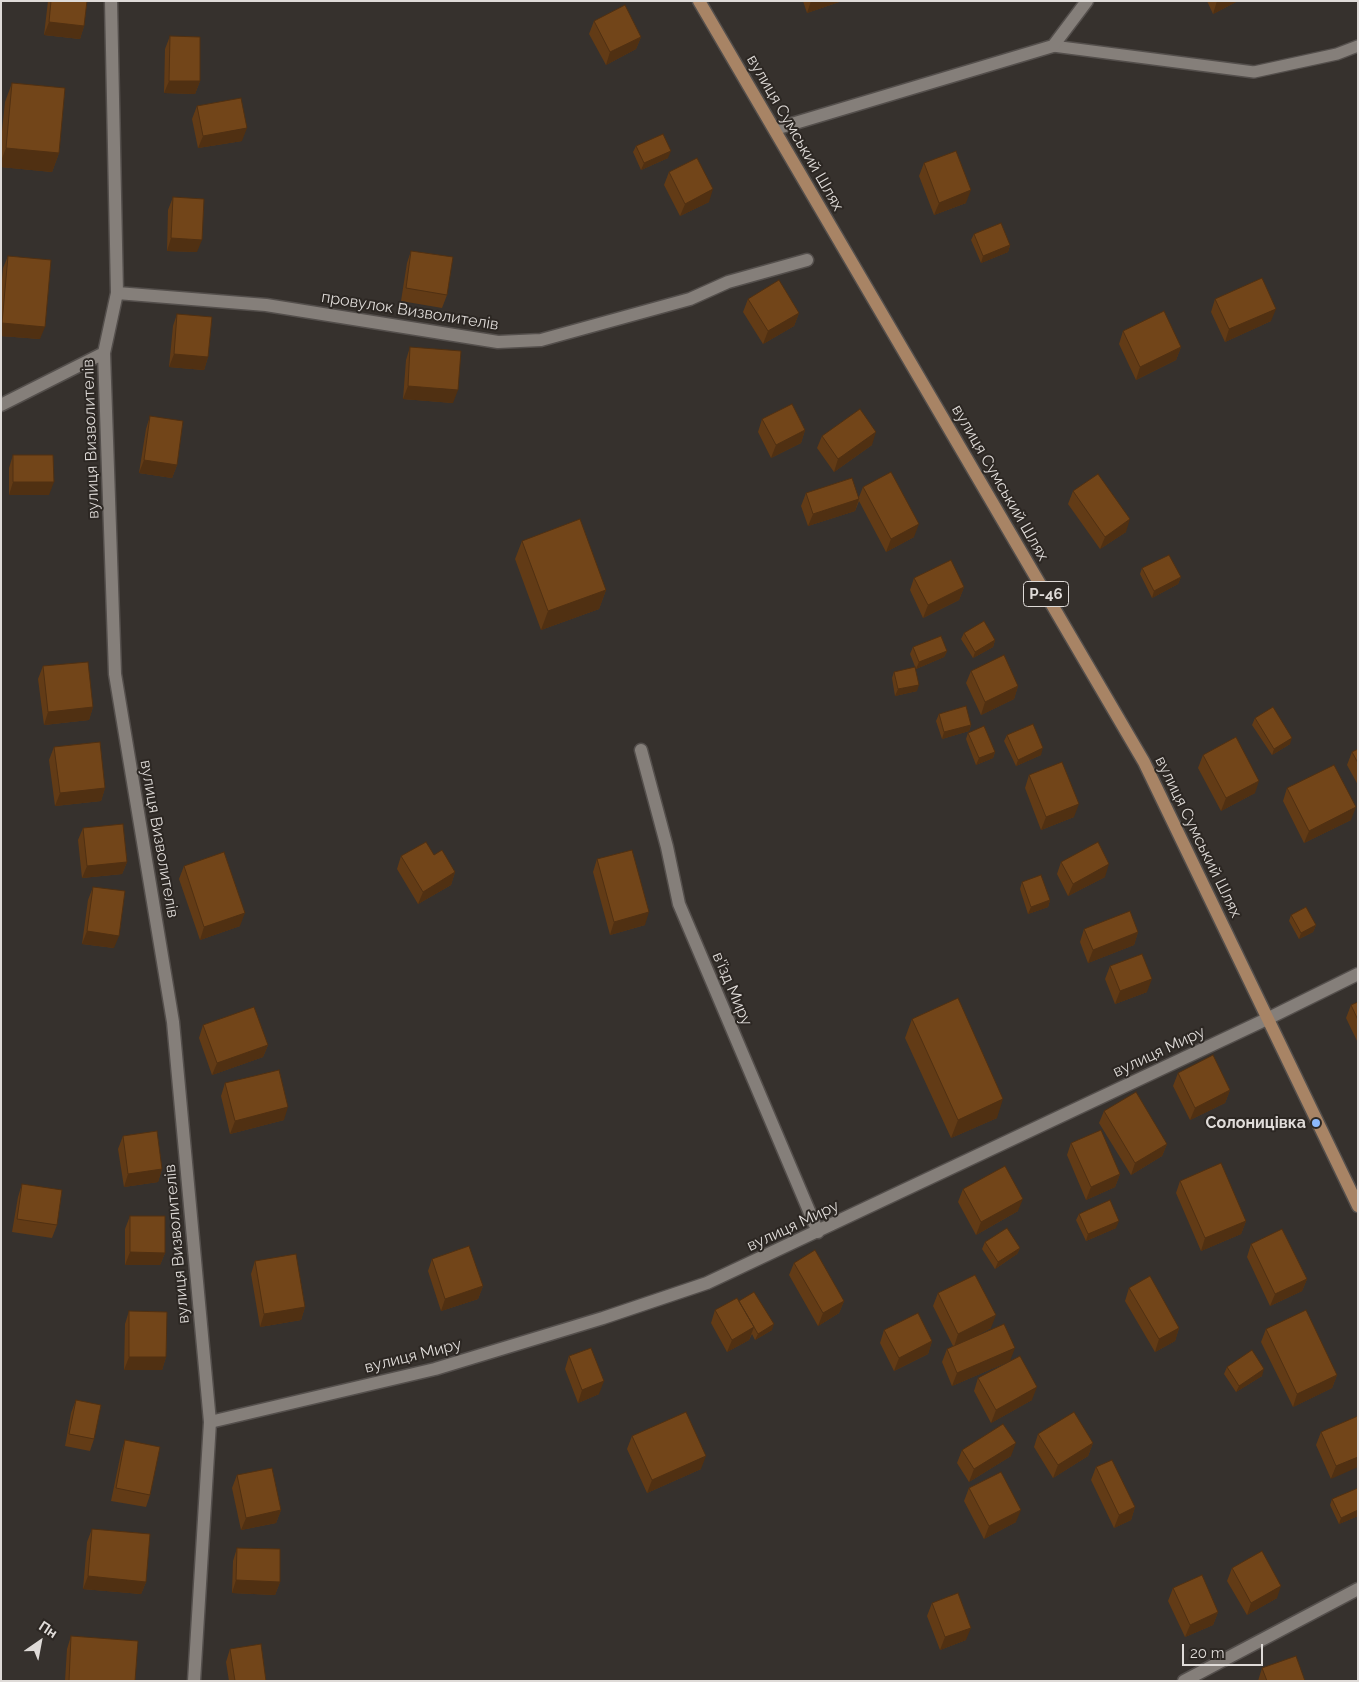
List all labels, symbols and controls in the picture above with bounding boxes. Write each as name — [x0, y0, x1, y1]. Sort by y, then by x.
street label: вулиця Сумський Шлях — [742, 52, 848, 214]
street label: провулок Визволителів — [320, 288, 500, 334]
street label: вулиця Визволителів — [79, 359, 103, 519]
street label: вулиця Сумський Шлях — [947, 402, 1053, 564]
road number: Р-46 — [1024, 582, 1068, 606]
street label: вулиця Сумський Шлях — [1151, 753, 1245, 921]
street label: вулиця Визволителів — [136, 759, 182, 919]
street label: в'їзд Миру — [708, 949, 756, 1029]
street label: вулиця Миру — [1110, 1022, 1208, 1082]
place label: Солоницівка — [1206, 1113, 1306, 1133]
marker: Солоницівка — [1310, 1117, 1322, 1129]
street label: вулиця Визволителів — [160, 1164, 194, 1324]
street label: вулиця Миру — [744, 1196, 842, 1256]
street label: вулиця Миру — [363, 1335, 463, 1377]
north arrow — [15, 1617, 65, 1667]
text: Пн — [36, 1618, 60, 1641]
scale bar — [1184, 1634, 1265, 1666]
text: 20 m — [1190, 1644, 1225, 1662]

